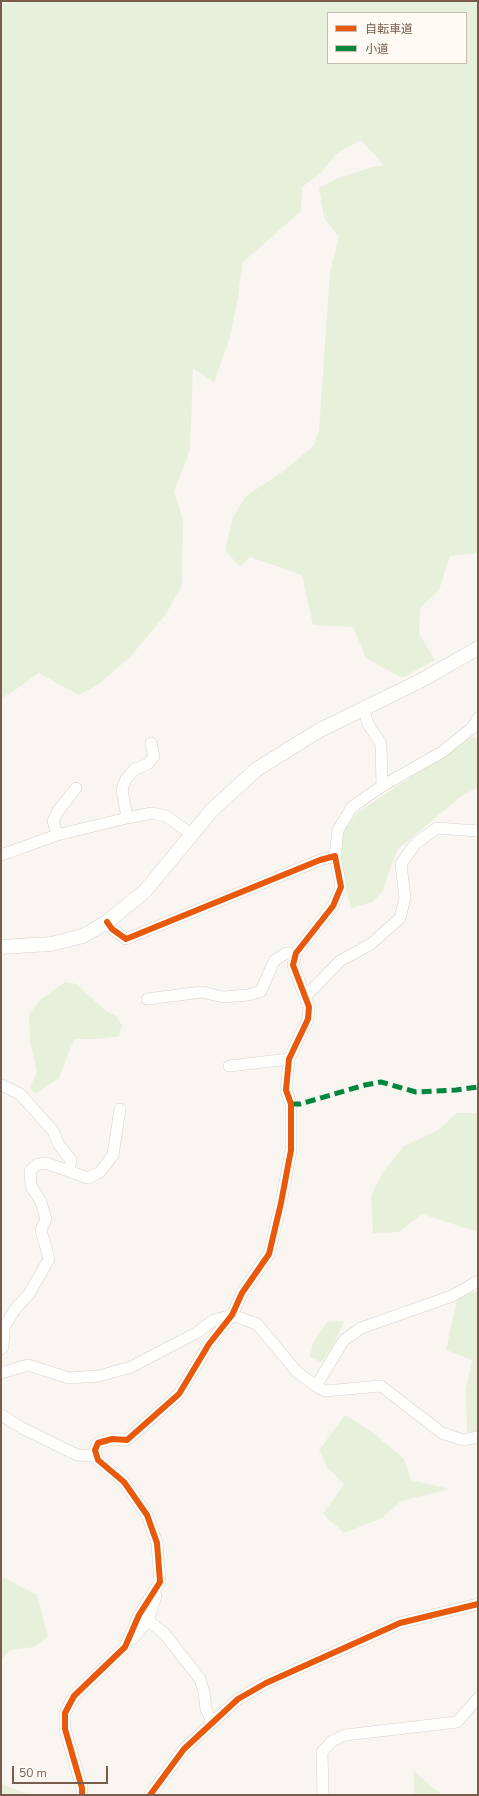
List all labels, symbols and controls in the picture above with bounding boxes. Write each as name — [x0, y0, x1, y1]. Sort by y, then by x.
legend — [327, 12, 467, 64]
text: 自転車道 — [365, 21, 413, 37]
text: 小道 — [365, 41, 389, 57]
scale bar — [14, 1758, 110, 1784]
text: 50 m — [19, 1765, 47, 1781]

